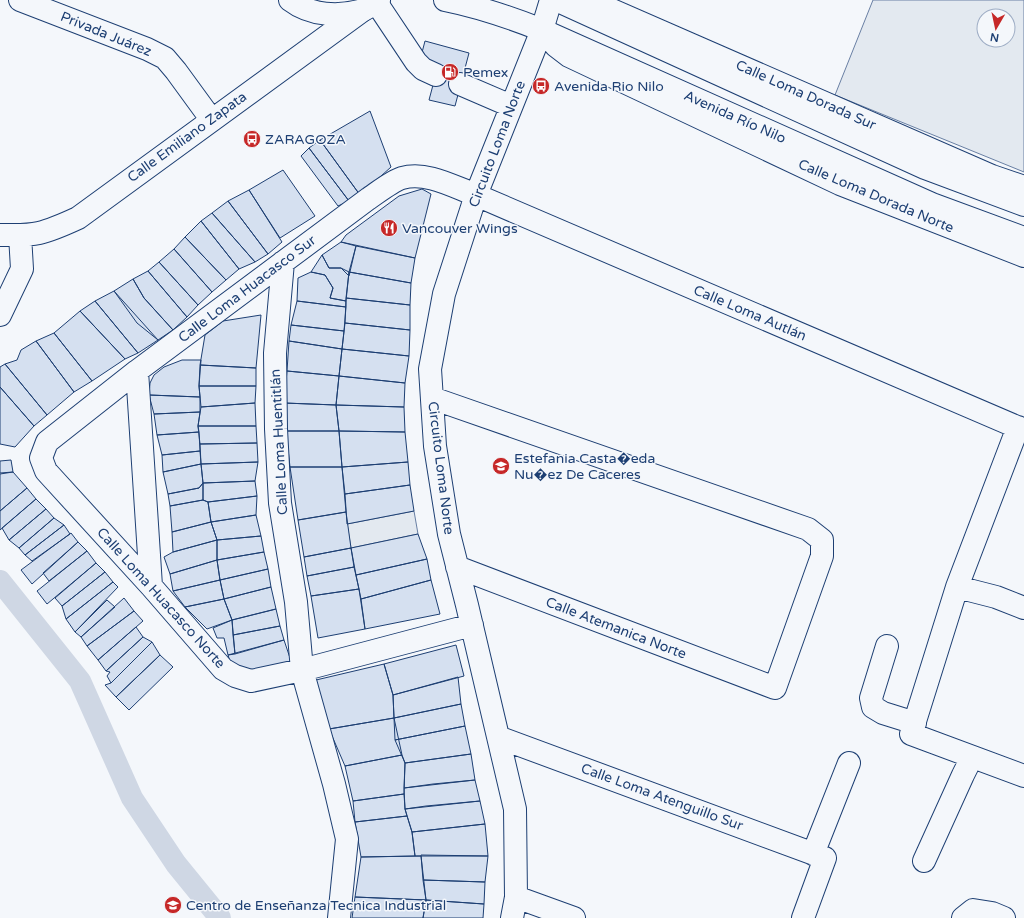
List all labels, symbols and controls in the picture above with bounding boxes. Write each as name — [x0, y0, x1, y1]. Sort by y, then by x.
street label: Privada Juárez — [58, 8, 154, 60]
north arrow — [976, 8, 1016, 48]
text: N — [989, 30, 1000, 44]
street label: Calle Loma Dorada Sur — [733, 56, 879, 134]
fuel station icon: Pemex — [440, 62, 460, 82]
place label: Pemex — [463, 64, 508, 81]
bus stop icon: Avenida Rio Nilo — [531, 76, 551, 96]
street label: Circuito Loma Norte — [465, 78, 529, 210]
place label: Avenida Rio Nilo — [554, 78, 664, 95]
street label: Avenida Río Nilo — [681, 87, 789, 147]
street label: Calle Emiliano Zapata — [124, 88, 250, 186]
bus stop icon: ZARAGOZA — [242, 129, 262, 149]
place label: ZARAGOZA — [265, 131, 346, 148]
street label: Calle Loma Dorada Norte — [796, 155, 956, 237]
restaurant icon: Vancouver Wings — [379, 218, 399, 238]
place label: Vancouver Wings — [402, 220, 518, 237]
street label: Calle Loma Huacasco Sur — [175, 231, 320, 346]
street label: Calle Loma Autlán — [691, 282, 809, 344]
street label: Calle Loma Huentitlán — [267, 368, 291, 516]
street label: Circuito Loma Norte — [424, 400, 458, 536]
place label: Estefania Casta�eda Nu�ez De Caceres — [514, 450, 655, 483]
school or university icon: Estefania Casta�eda Nu�ez De Caceres — [491, 456, 511, 476]
street label: Calle Loma Huacasco Norte — [93, 524, 229, 672]
street label: Calle Atemanica Norte — [543, 593, 689, 663]
street label: Calle Loma Atenguillo Sur — [579, 760, 746, 834]
school or university icon: Centro de Enseñanza Tecnica Industrial — [163, 895, 183, 915]
place label: Centro de Enseñanza Tecnica Industrial — [186, 897, 446, 914]

